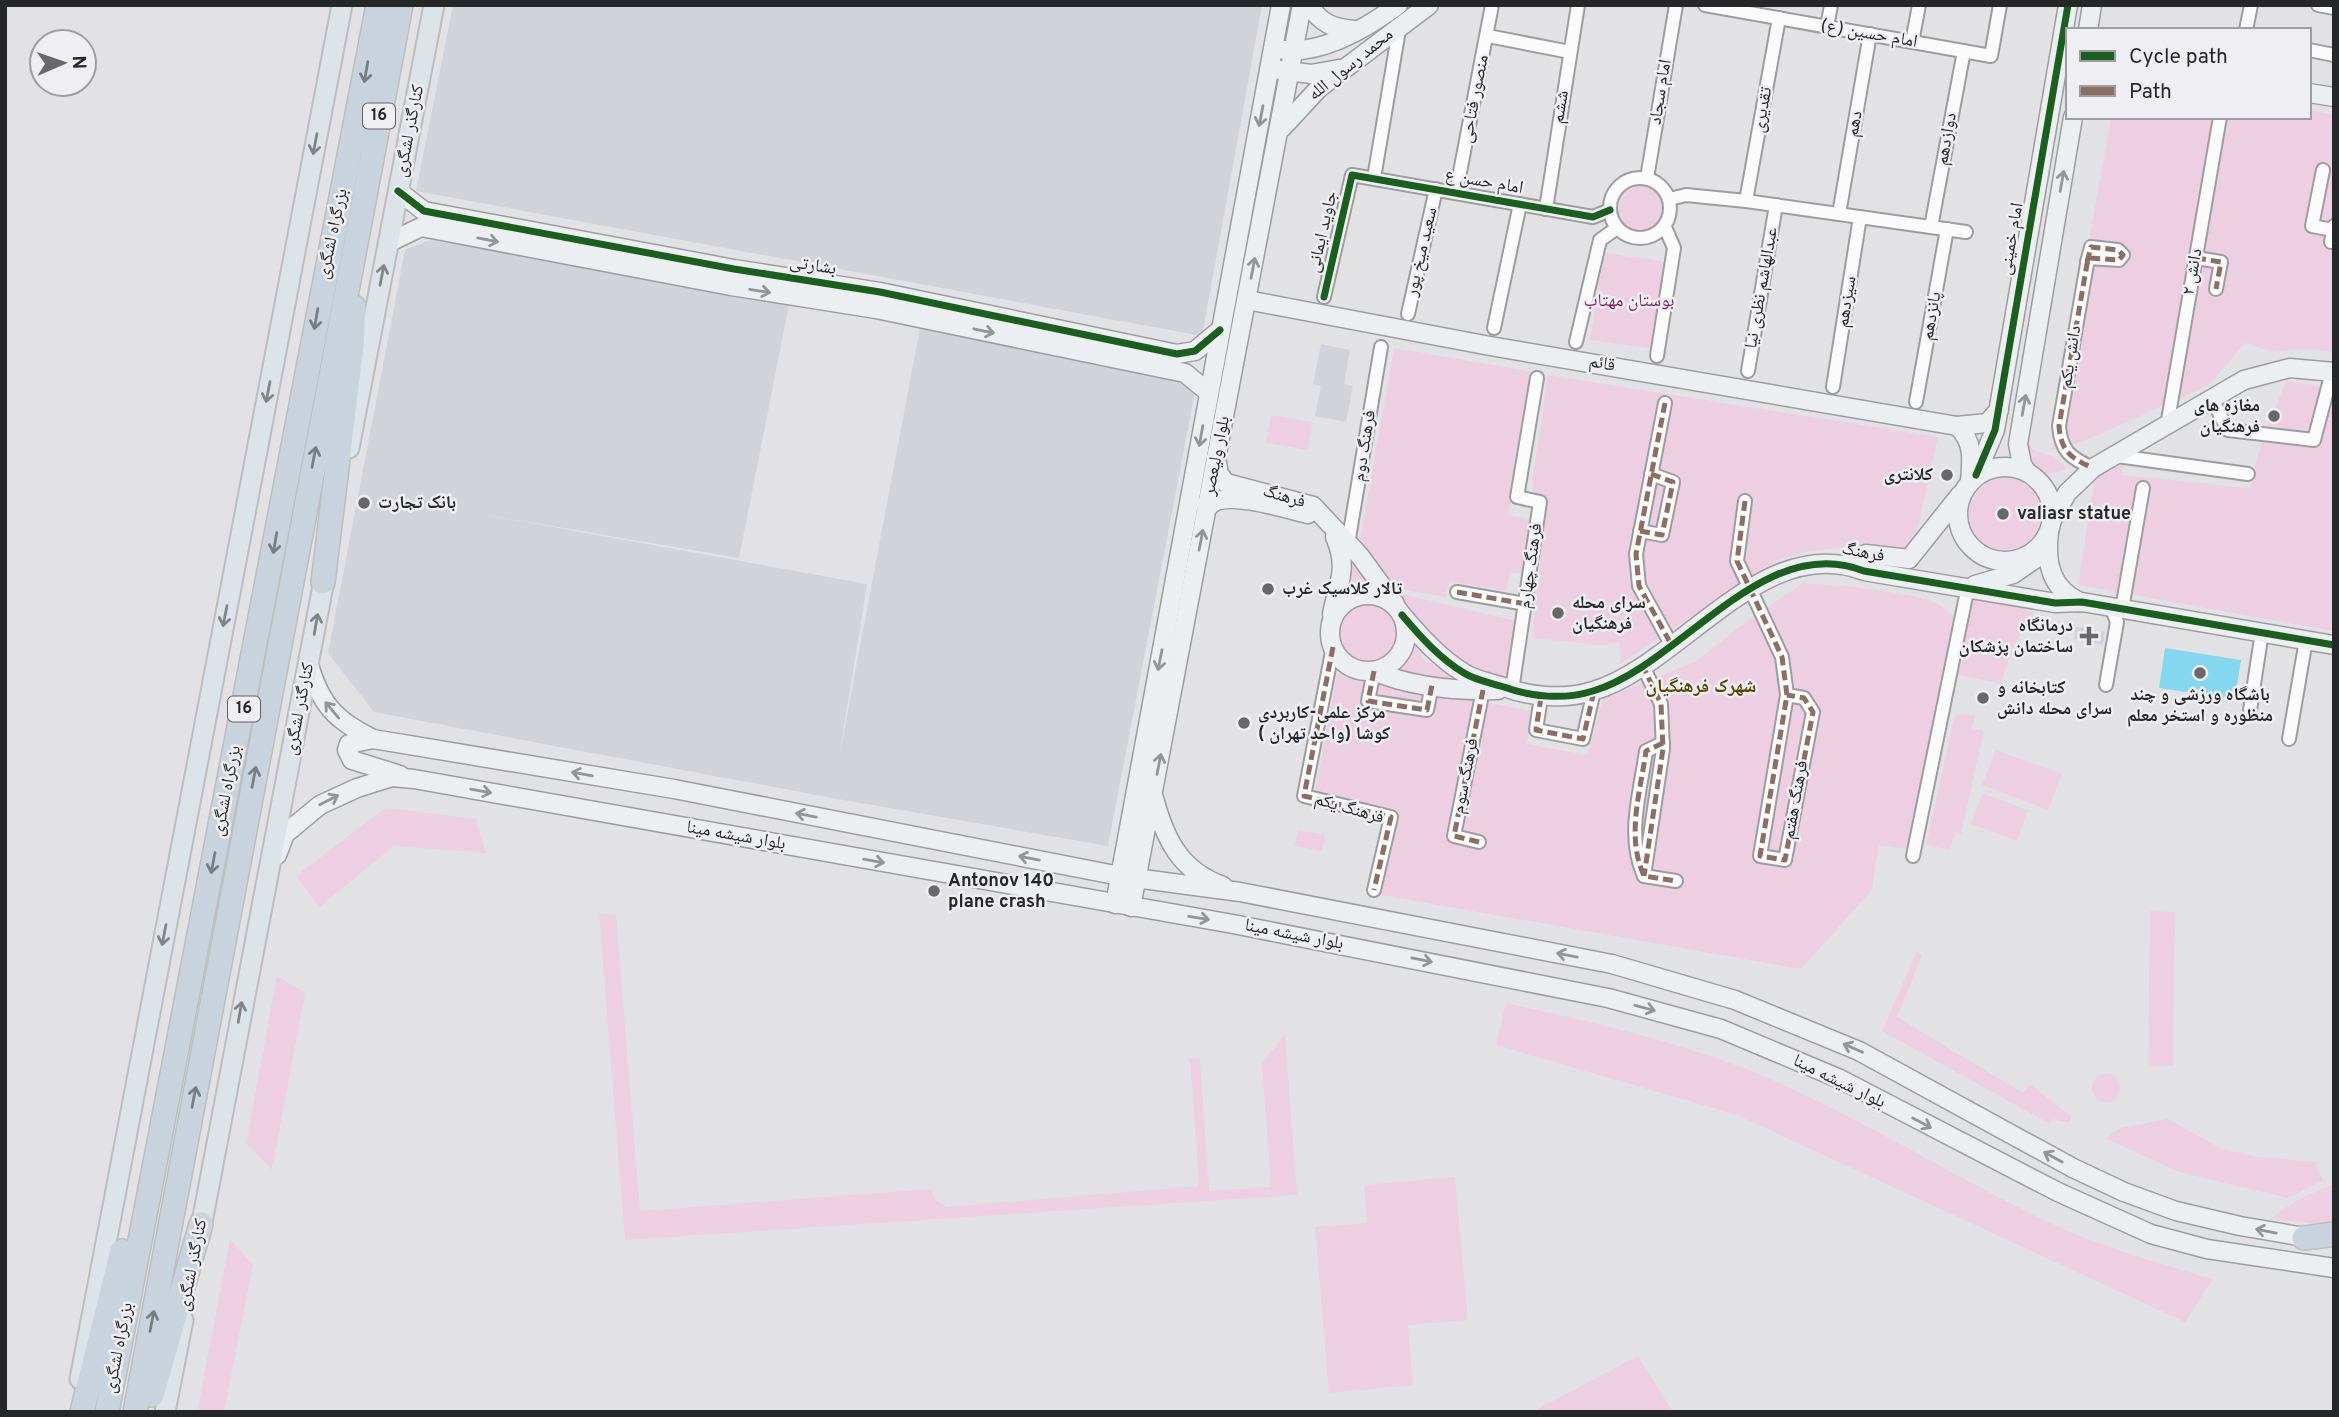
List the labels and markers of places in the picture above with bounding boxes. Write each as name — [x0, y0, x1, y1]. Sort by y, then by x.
place label: مغازه های فرهنگیان — [2193, 395, 2260, 439]
marker: مغازه های فرهنگیان — [2266, 408, 2282, 424]
place label: کلانتری — [1884, 464, 1933, 487]
marker: کلانتری — [1939, 467, 1955, 483]
place label: بانک تجارت — [378, 492, 456, 515]
marker: بانک تجارت — [356, 495, 372, 511]
place label: valiasr statue — [2017, 503, 2131, 526]
marker: valiasr statue — [1995, 506, 2011, 522]
place label: تالار کلاسیک غرب — [1282, 578, 1402, 601]
marker: تالار کلاسیک غرب — [1260, 581, 1276, 597]
place label: سرای محله فرهنگیان — [1572, 592, 1646, 636]
marker: سرای محله فرهنگیان — [1550, 605, 1566, 621]
place label: درمانگاه ساختمان پزشکان — [1959, 615, 2073, 659]
marker: درمانگاه ساختمان پزشکان — [2079, 626, 2099, 646]
marker: باشگاه ورزشی و چند منظوره و استخر معلم — [2192, 665, 2208, 681]
place label: کتابخانه و سرای محله دانش — [1997, 677, 2112, 721]
place label: باشگاه ورزشی و چند منظوره و استخر معلم — [2127, 684, 2273, 728]
marker: کتابخانه و سرای محله دانش — [1975, 690, 1991, 706]
place label: مرکز علمی-کاربردی کوشا (واحد تهران ) — [1258, 702, 1390, 746]
marker: مرکز علمی-کاربردی کوشا (واحد تهران ) — [1236, 715, 1252, 731]
place label: Antonov 140 plane crash — [948, 870, 1054, 914]
marker: Antonov 140 plane crash — [926, 883, 942, 899]

